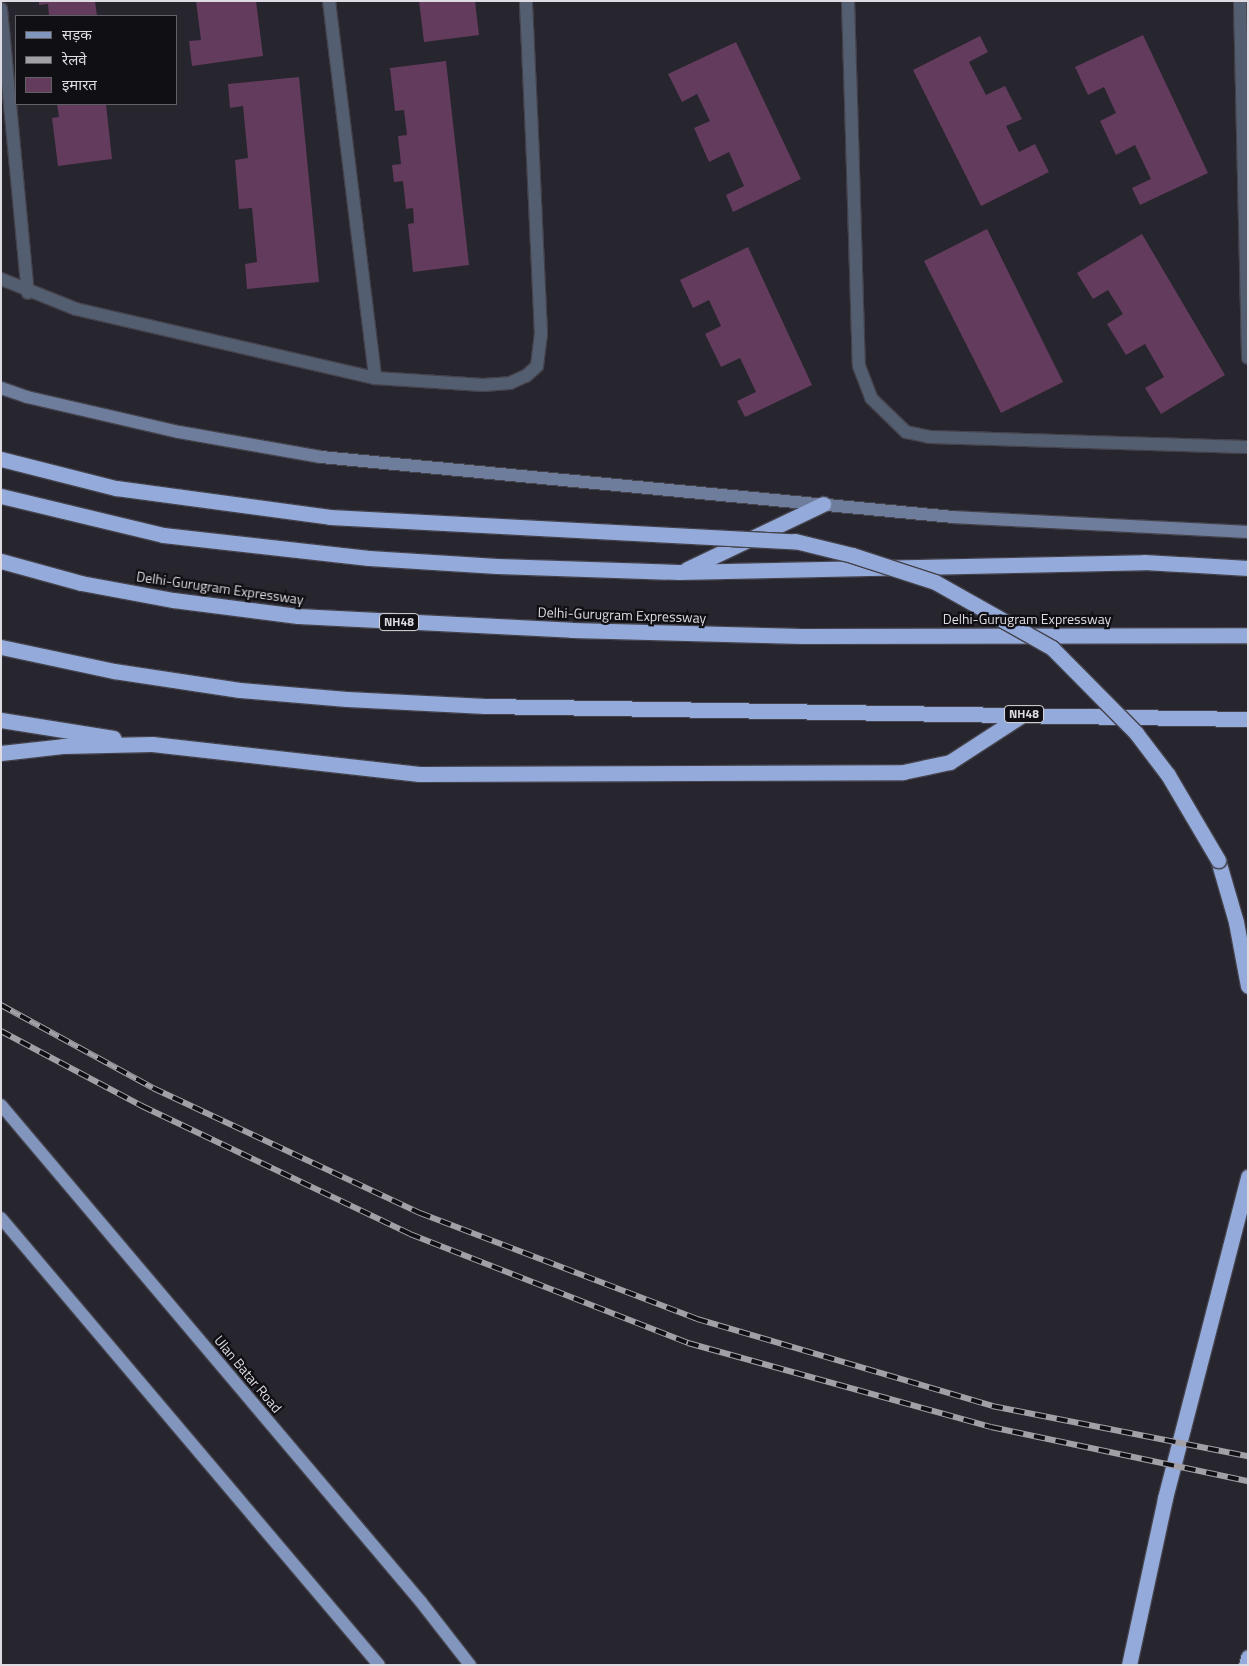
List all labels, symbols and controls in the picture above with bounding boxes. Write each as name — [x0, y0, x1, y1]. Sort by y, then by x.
legend — [15, 15, 178, 105]
text: सड़क — [62, 23, 92, 46]
text: रेलवे — [62, 48, 87, 71]
text: इमारत — [62, 73, 97, 96]
street label: Delhi-Gurugram Expressway — [135, 568, 305, 608]
street label: Delhi-Gurugram Expressway — [537, 604, 707, 626]
street label: Delhi-Gurugram Expressway — [943, 611, 1111, 627]
road number: NH48 — [379, 612, 419, 632]
road number: NH48 — [1004, 704, 1044, 724]
street label: Ulan Batar Road — [211, 1332, 285, 1416]

